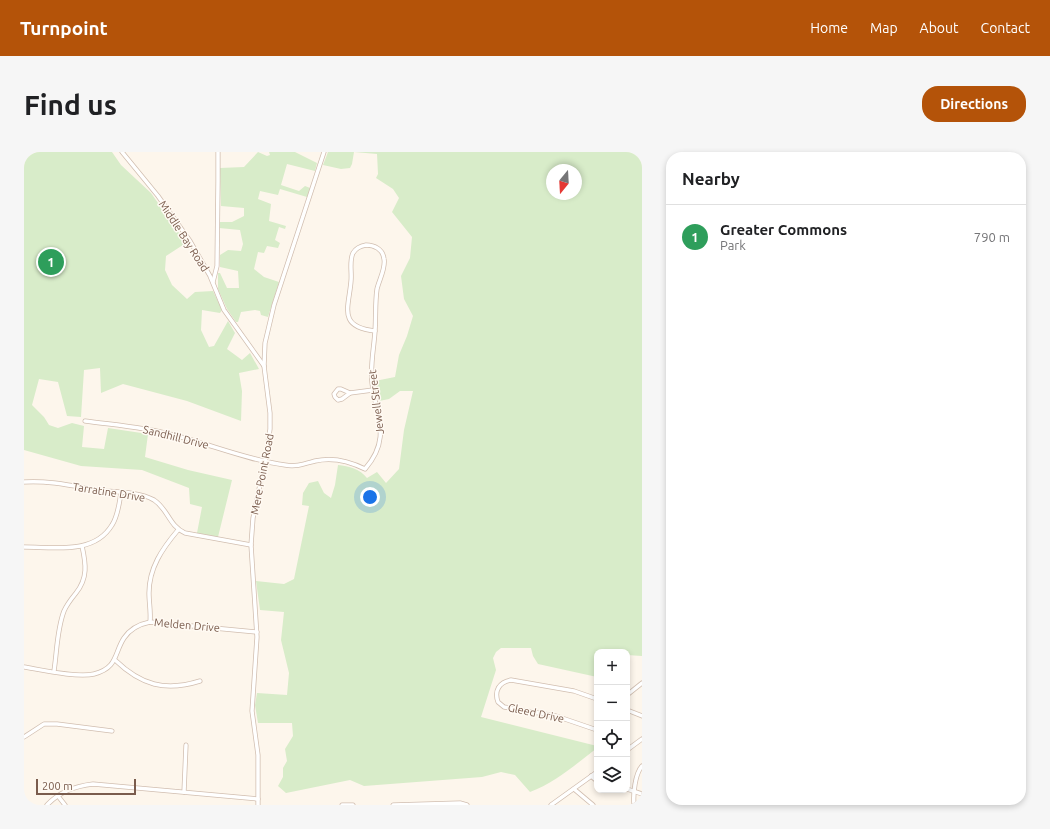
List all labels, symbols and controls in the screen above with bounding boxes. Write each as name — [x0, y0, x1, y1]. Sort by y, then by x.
text: Turnpoint — [20, 17, 108, 39]
text: Home — [810, 20, 848, 36]
text: Map — [870, 20, 898, 36]
text: About — [920, 20, 959, 36]
text: Contact — [981, 20, 1030, 36]
button: Directions — [922, 86, 1026, 122]
text: Find us — [24, 89, 117, 120]
north arrow — [546, 164, 582, 200]
text: Nearby — [682, 169, 740, 188]
street label: Middle Bay Road — [157, 198, 211, 274]
text: Greater Commons — [720, 221, 847, 238]
text: 1 — [691, 230, 699, 244]
text: 790 m — [974, 230, 1010, 244]
text: Park — [720, 238, 746, 252]
pin: 1 — [38, 247, 64, 277]
street label: Jewell Street — [366, 368, 386, 435]
street label: Sandhill Drive — [142, 423, 210, 451]
street label: Mere Point Road — [248, 432, 276, 516]
street label: Tarratine Drive — [72, 480, 146, 504]
your location — [360, 487, 380, 507]
street label: Melden Drive — [154, 616, 220, 634]
map controls — [594, 649, 630, 793]
button: + — [594, 649, 630, 685]
button: − — [594, 685, 630, 721]
street label: Gleed Drive — [507, 701, 565, 725]
button: locate — [594, 721, 630, 757]
button: layers — [594, 757, 630, 793]
scale bar — [36, 777, 136, 796]
text: 200 m — [42, 780, 73, 792]

